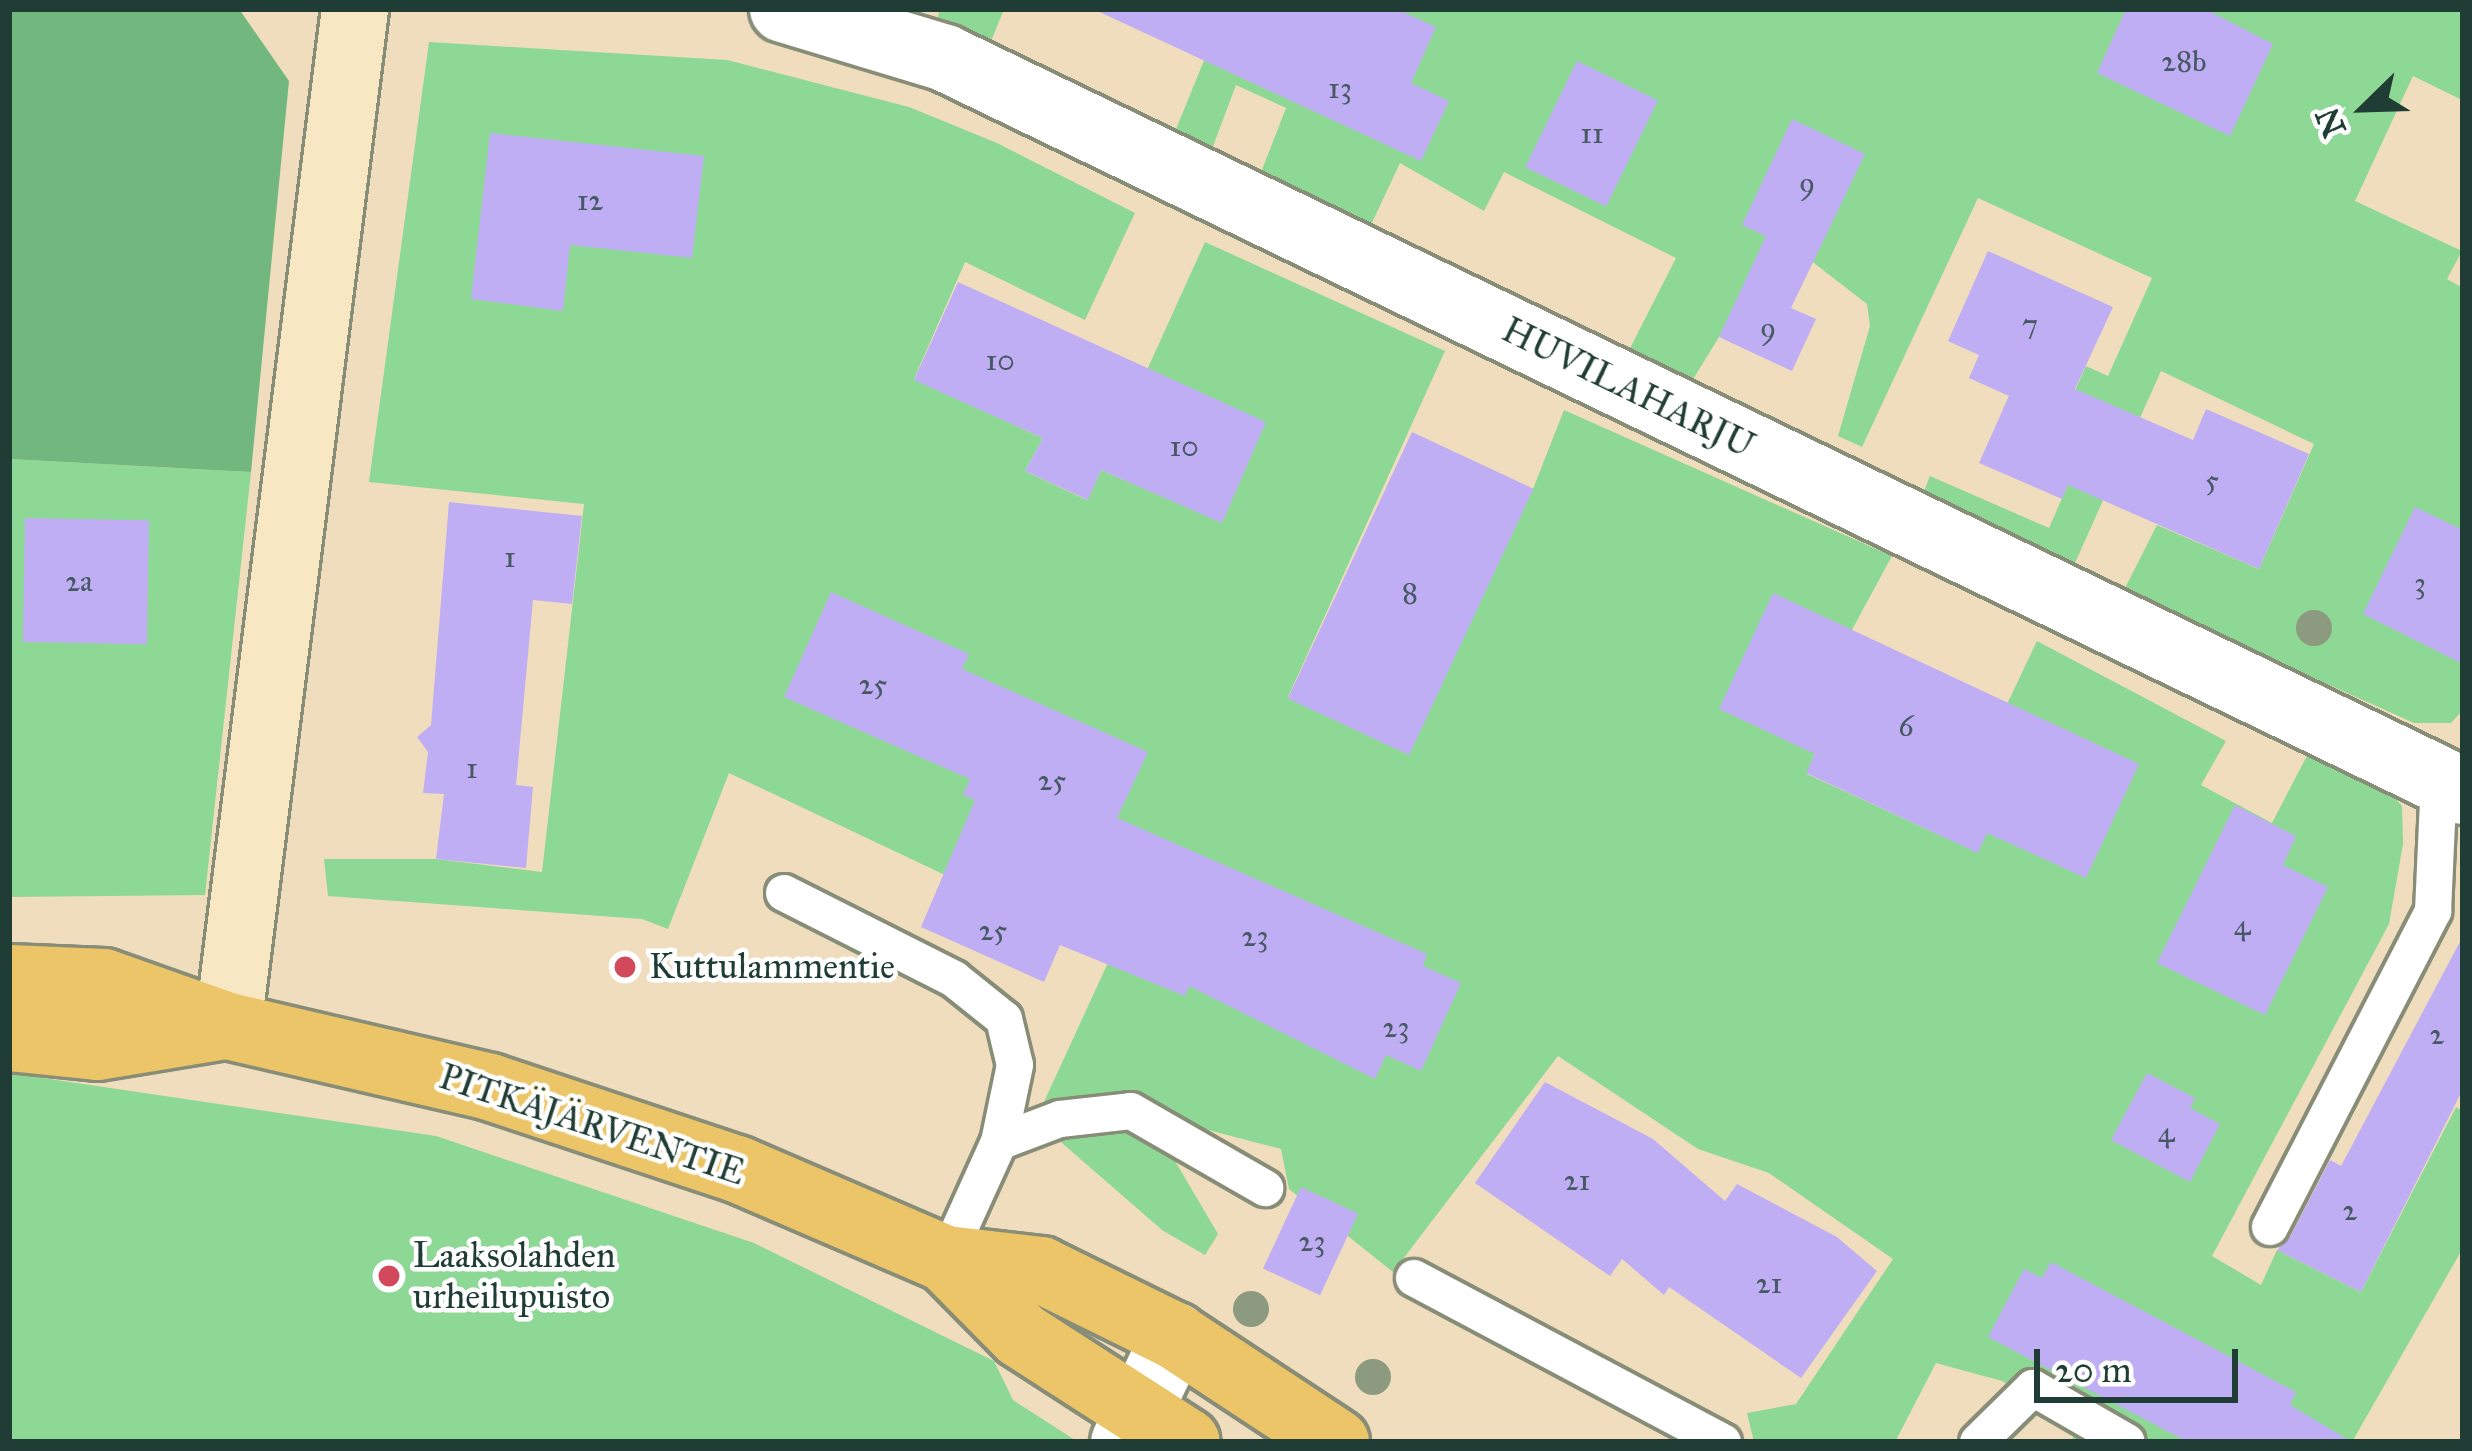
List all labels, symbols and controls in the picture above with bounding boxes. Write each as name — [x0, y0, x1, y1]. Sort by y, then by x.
house number: 28b — [2161, 43, 2207, 79]
north arrow — [2304, 48, 2424, 168]
house number: 13 — [1328, 70, 1352, 106]
text: N — [2307, 101, 2355, 143]
house number: 11 — [1580, 115, 1604, 151]
house number: 9 — [1799, 165, 1815, 201]
house number: 12 — [577, 182, 603, 218]
house number: 7 — [2022, 306, 2038, 342]
street label: HUVILAHARJU — [1495, 308, 1761, 468]
house number: 9 — [1760, 310, 1776, 346]
house number: 10 — [985, 342, 1015, 378]
house number: 10 — [1169, 428, 1199, 464]
house number: 5 — [2205, 462, 2219, 498]
house number: 1 — [504, 539, 516, 575]
house number: 2a — [65, 563, 93, 599]
house number: 3 — [2414, 565, 2426, 601]
house number: 8 — [1402, 575, 1418, 611]
house number: 25 — [859, 666, 887, 702]
house number: 6 — [1898, 708, 1914, 744]
house number: 1 — [466, 750, 478, 786]
house number: 25 — [1038, 762, 1066, 798]
house number: 4 — [2234, 907, 2250, 943]
house number: 25 — [979, 912, 1007, 948]
house number: 23 — [1242, 918, 1268, 954]
place label: Kuttulammentie — [649, 945, 895, 989]
marker: Kuttulammentie — [612, 954, 638, 980]
house number: 23 — [1383, 1009, 1409, 1045]
house number: 2 — [2430, 1016, 2444, 1052]
street label: PITKÄJÄRVENTIE — [434, 1055, 750, 1195]
house number: 4 — [2158, 1114, 2174, 1150]
house number: 21 — [1564, 1162, 1590, 1198]
house number: 2 — [2343, 1192, 2357, 1228]
house number: 23 — [1299, 1223, 1325, 1259]
place label: Laaksolahden urheilupuisto — [413, 1233, 616, 1318]
marker: Laaksolahden urheilupuisto — [376, 1263, 402, 1289]
house number: 21 — [1756, 1265, 1782, 1301]
scale bar — [2040, 1325, 2244, 1399]
text: 20 m — [2055, 1348, 2132, 1392]

